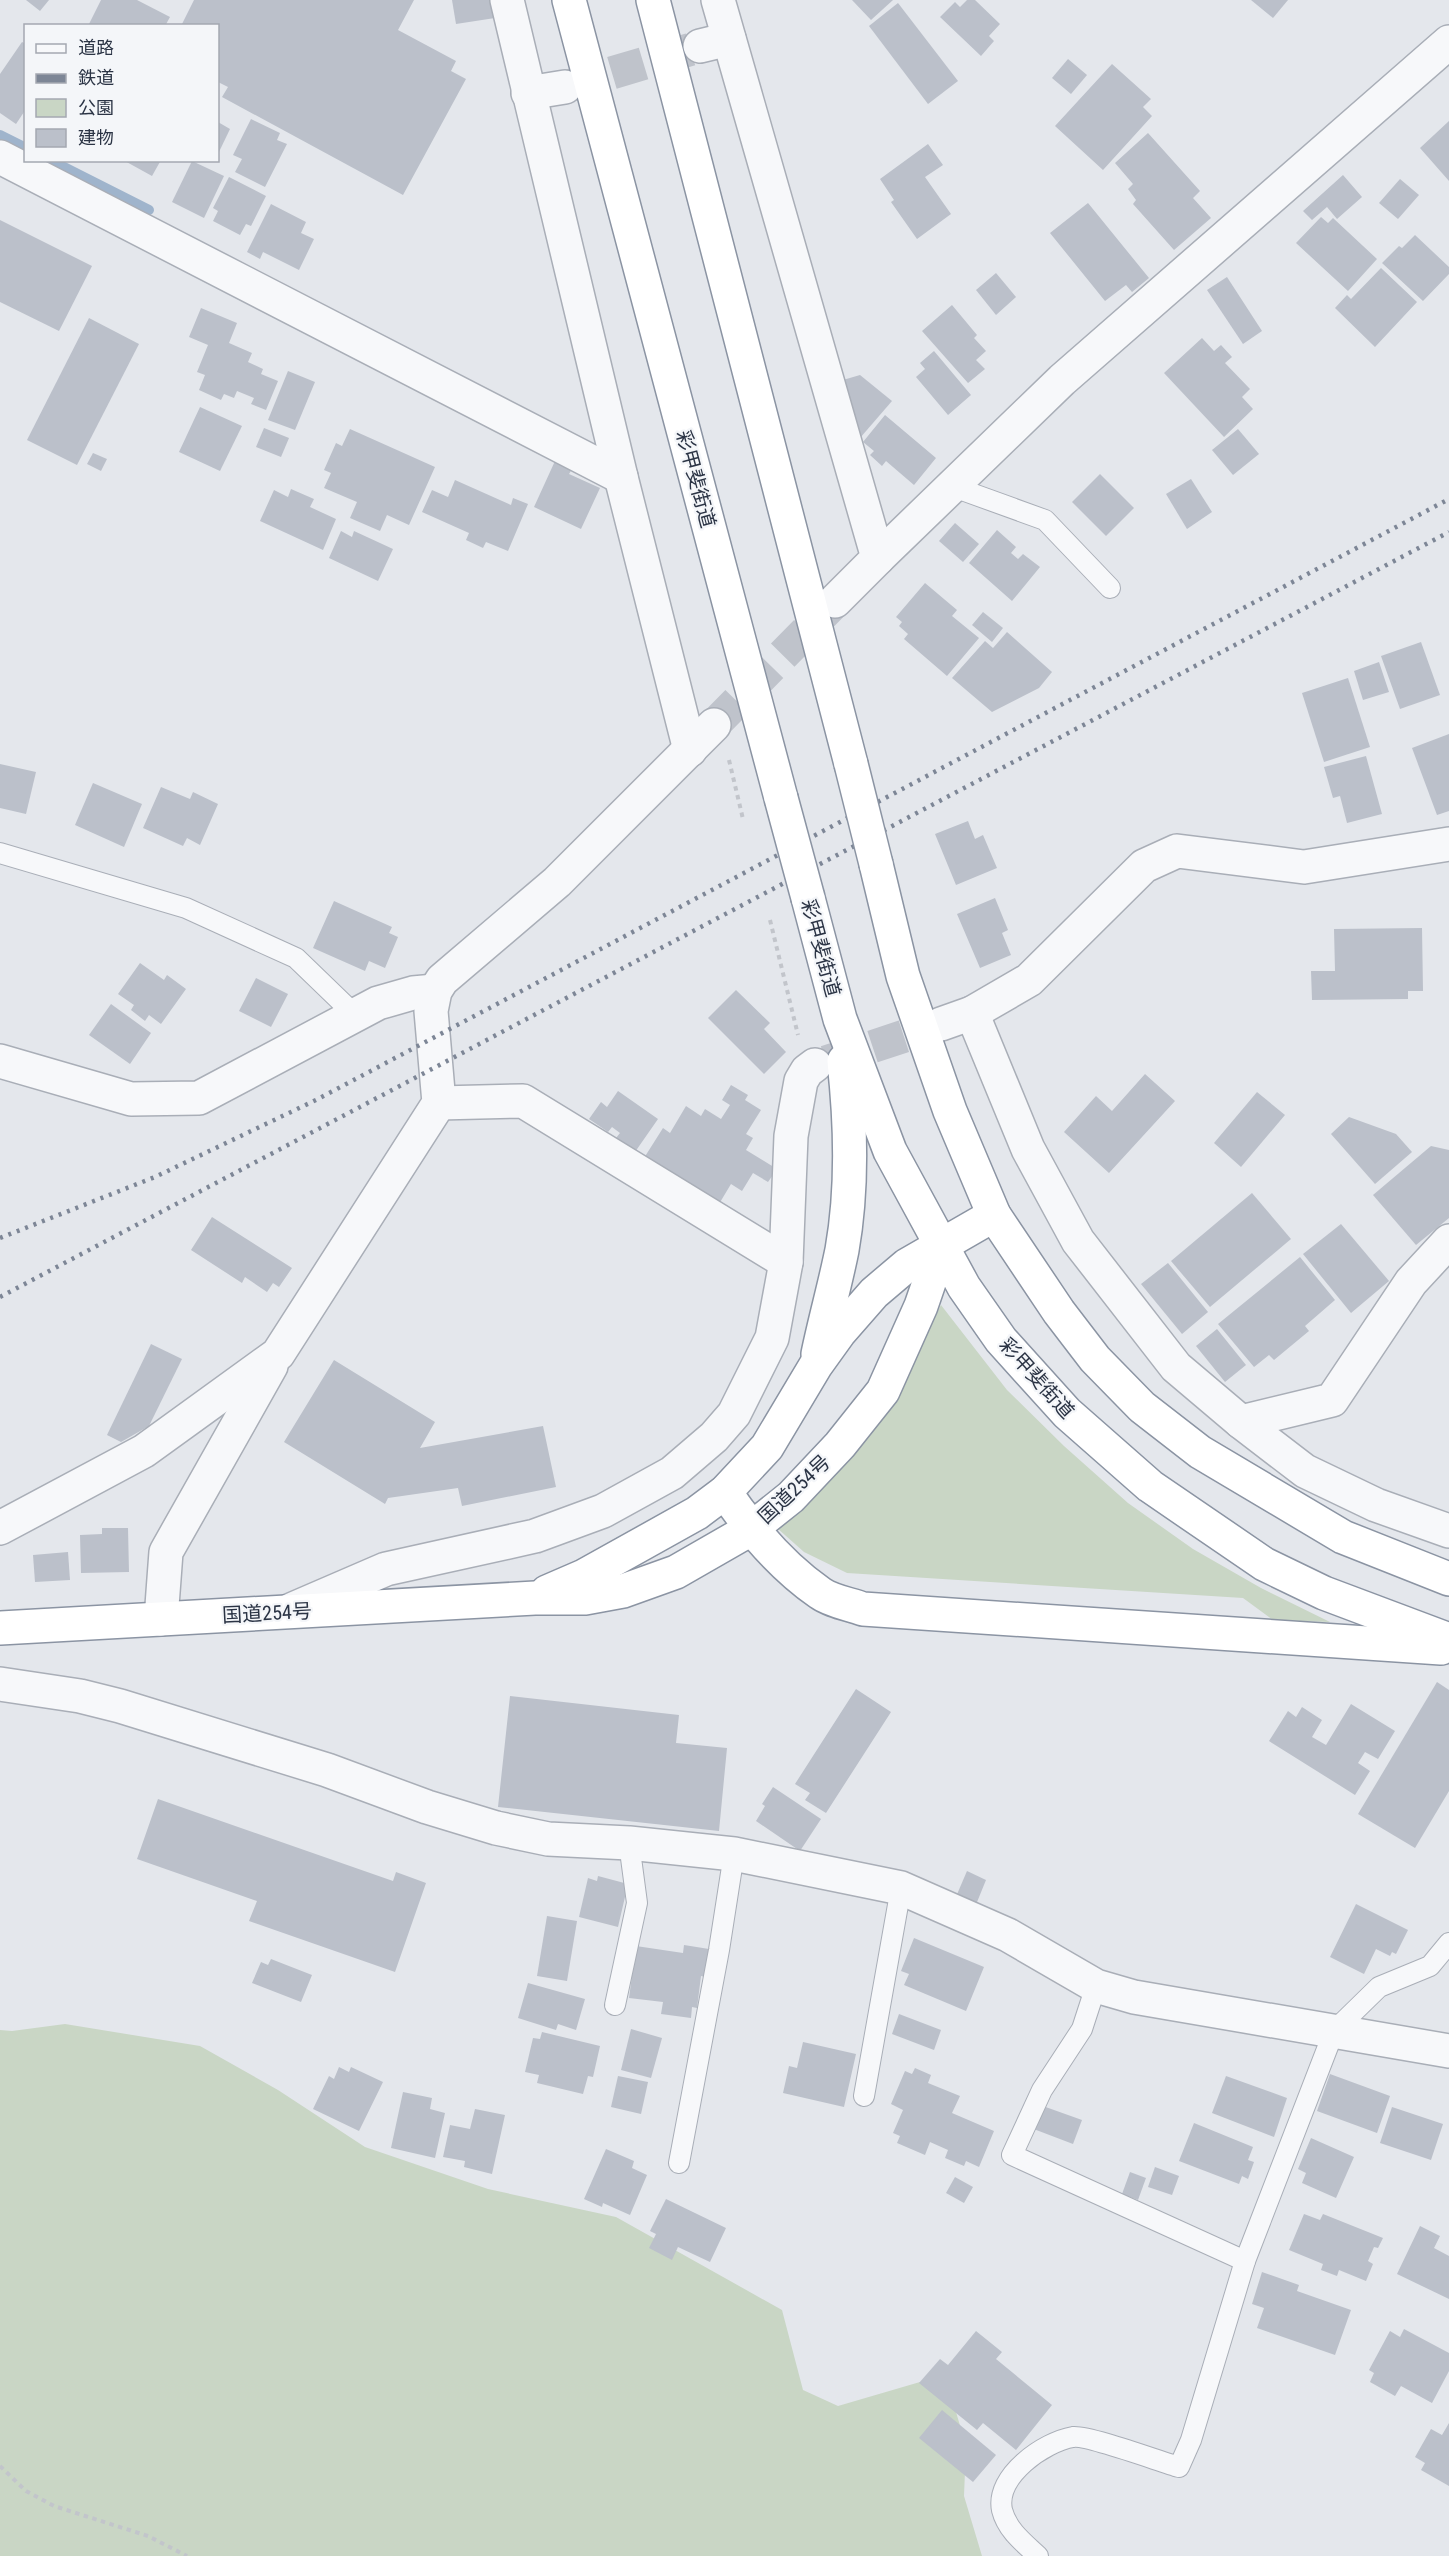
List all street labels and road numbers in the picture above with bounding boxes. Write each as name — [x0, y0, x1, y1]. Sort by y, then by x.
street label: 彩甲斐街道 — [671, 428, 721, 530]
street label: 彩甲斐街道 — [796, 897, 846, 999]
street label: 彩甲斐街道 — [995, 1333, 1079, 1423]
street label: 国道254号 — [753, 1450, 835, 1528]
street label: 国道254号 — [222, 1599, 312, 1627]

